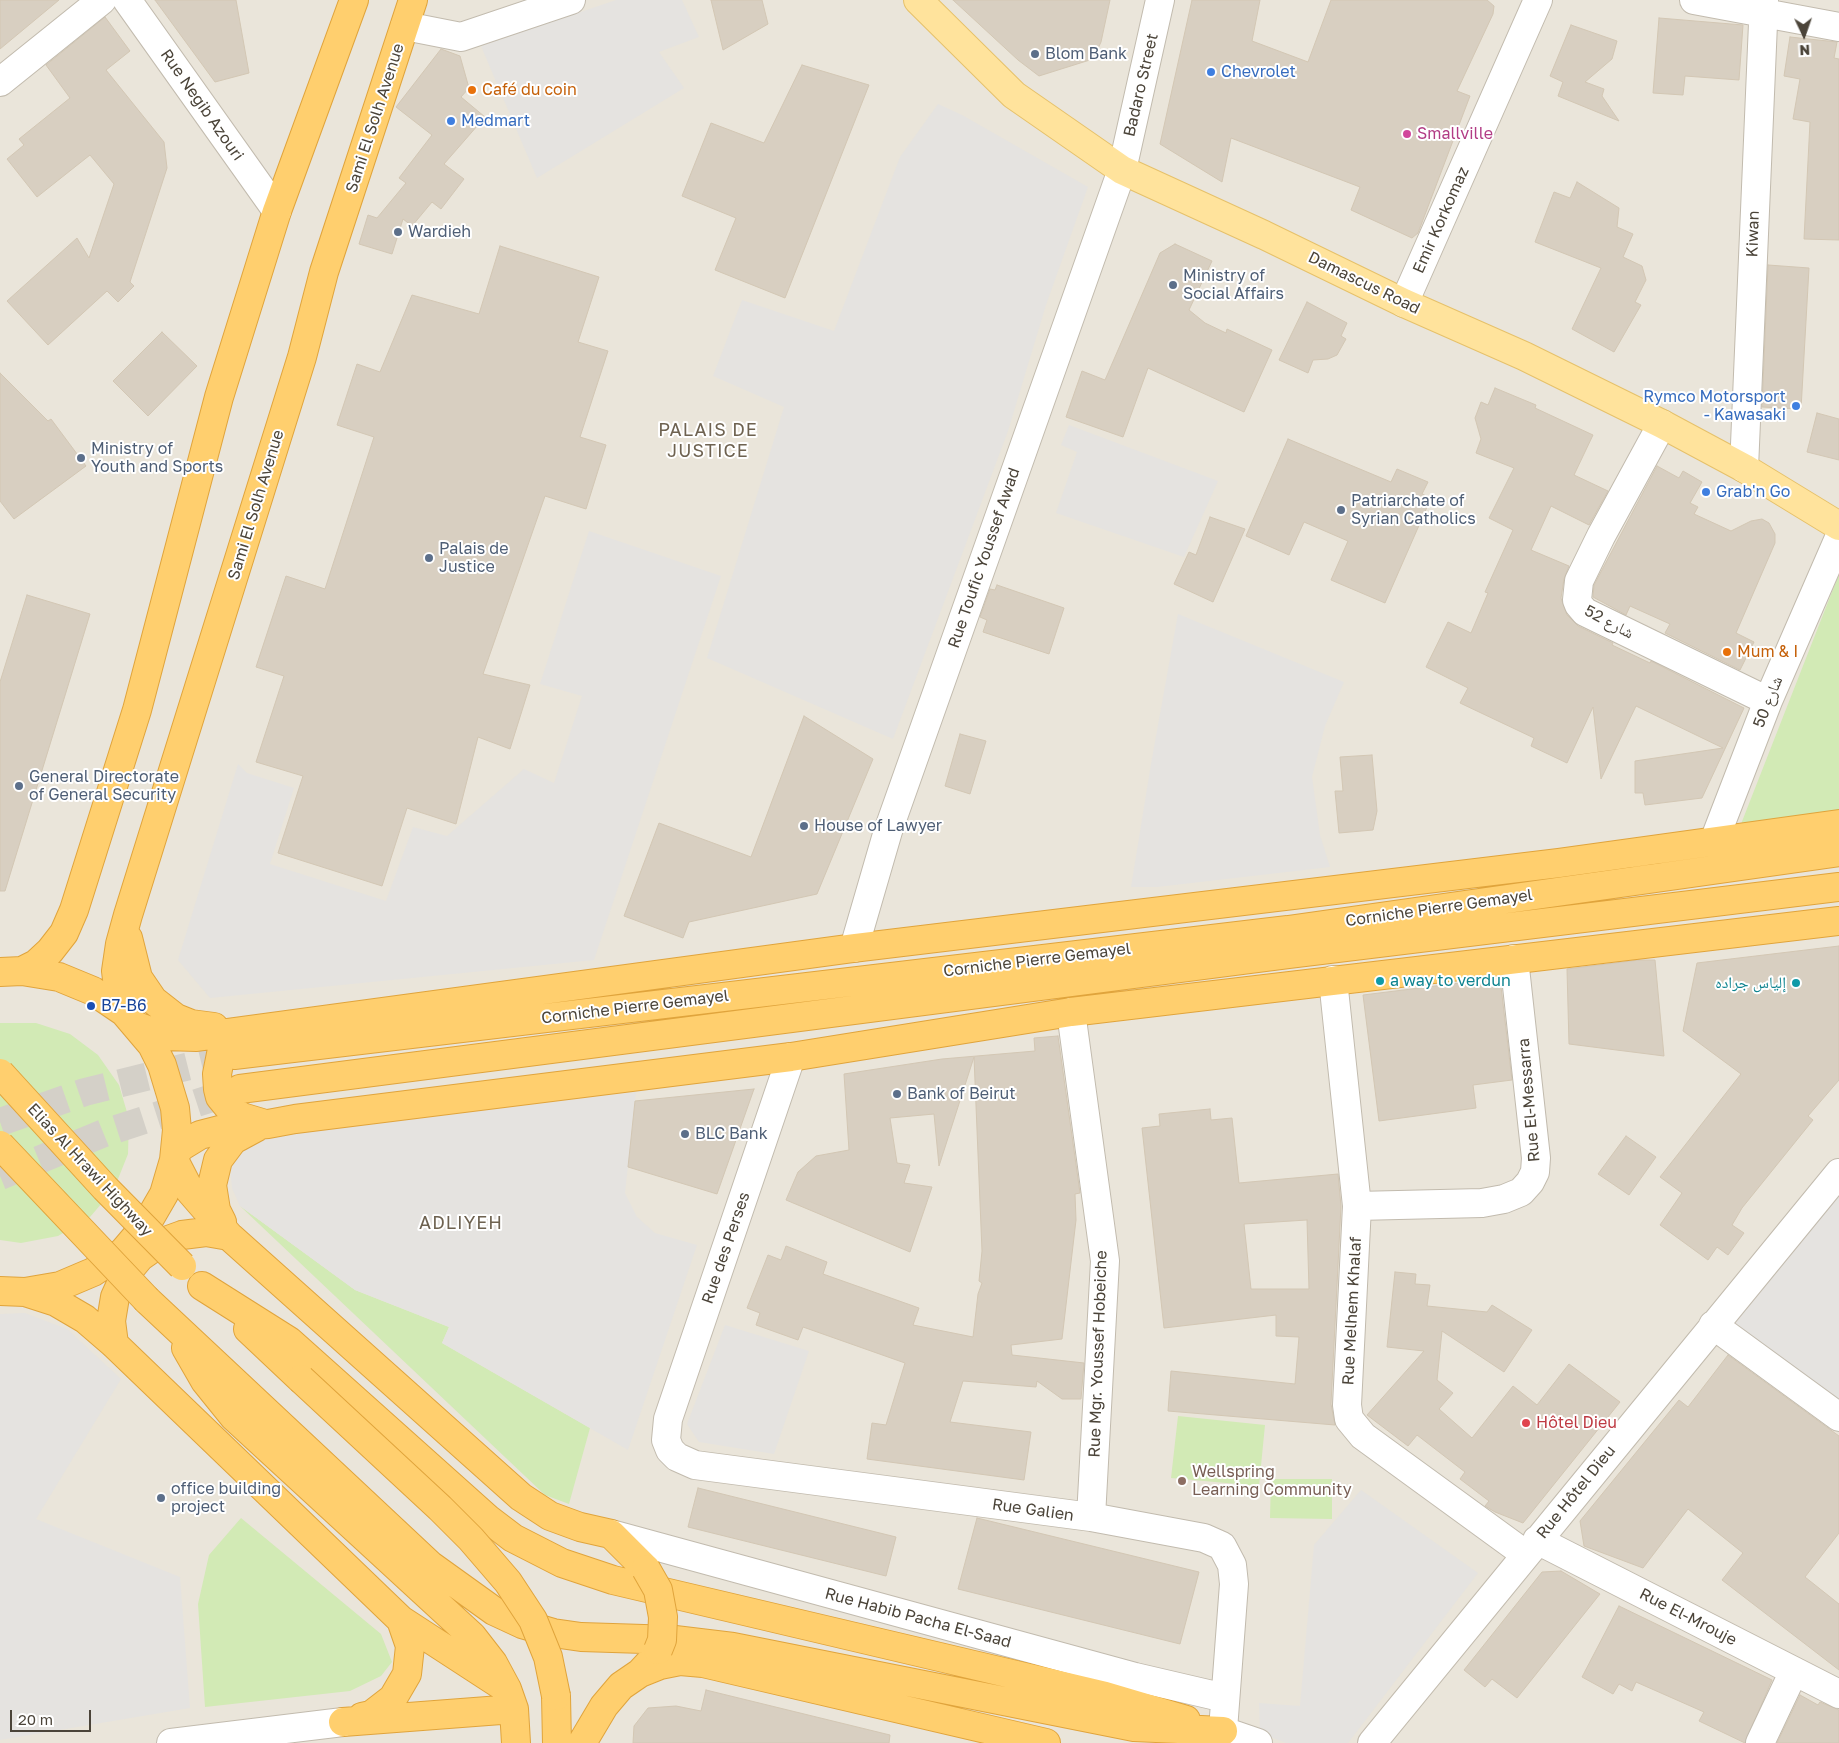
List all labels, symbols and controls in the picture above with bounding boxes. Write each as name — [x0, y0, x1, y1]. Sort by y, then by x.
north arrow — [1779, 10, 1829, 60]
street label: Badaro Street — [1120, 31, 1162, 139]
street label: Sami El Solh Avenue — [342, 41, 408, 195]
text: N — [1799, 42, 1811, 59]
place label: Blom Bank — [1045, 44, 1127, 64]
street label: Rue Negib Azouri — [156, 46, 248, 164]
marker: Blom Bank — [1029, 48, 1041, 60]
place label: Chevrolet — [1221, 62, 1296, 82]
marker: Chevrolet — [1205, 66, 1217, 78]
place label: Café du coin — [482, 80, 577, 100]
marker: Café du coin — [466, 84, 478, 96]
place label: Medmart — [461, 111, 530, 131]
marker: Medmart — [445, 115, 457, 127]
place label: Smallville — [1417, 124, 1493, 144]
marker: Smallville — [1401, 128, 1413, 140]
street label: Emir Korkomaz — [1409, 164, 1473, 276]
street label: Kiwan — [1743, 210, 1763, 258]
place label: Wardieh — [408, 222, 471, 242]
marker: Wardieh — [392, 226, 404, 238]
street label: Damascus Road — [1305, 248, 1423, 318]
place label: Ministry of Social Affairs — [1183, 266, 1284, 304]
marker: Ministry of Social Affairs — [1167, 279, 1179, 291]
place label: Rymco Motorsport - Kawasaki — [1643, 387, 1786, 425]
marker: Rymco Motorsport - Kawasaki — [1790, 400, 1802, 412]
district label: PALAIS DE JUSTICE — [657, 419, 759, 462]
street label: Sami El Solh Avenue — [224, 428, 288, 582]
place label: Ministry of Youth and Sports — [91, 439, 223, 477]
marker: Ministry of Youth and Sports — [75, 452, 87, 464]
street label: Rue Toufic Youssef Awad — [944, 465, 1024, 651]
place label: Grab'n Go — [1716, 482, 1790, 502]
marker: Grab'n Go — [1700, 486, 1712, 498]
place label: Patriarchate of Syrian Catholics — [1351, 491, 1476, 529]
marker: Patriarchate of Syrian Catholics — [1335, 504, 1347, 516]
place label: Palais de Justice — [439, 539, 508, 577]
marker: Palais de Justice — [423, 552, 435, 564]
street label: شارع 52 — [1581, 601, 1637, 643]
place label: Mum & I — [1737, 642, 1798, 662]
marker: Mum & I — [1721, 646, 1733, 658]
street label: شارع 50 — [1749, 674, 1787, 730]
place label: General Directorate of General Security — [29, 767, 179, 805]
marker: General Directorate of General Security — [13, 780, 25, 792]
place label: House of Lawyer — [814, 816, 942, 836]
marker: House of Lawyer — [798, 820, 810, 832]
street label: Corniche Pierre Gemayel — [1344, 885, 1534, 931]
street label: Corniche Pierre Gemayel — [942, 939, 1132, 981]
place label: a way to verdun — [1390, 971, 1511, 991]
place label: إلياس جراده — [1715, 973, 1786, 993]
marker: a way to verdun — [1374, 975, 1386, 987]
marker: إلياس جراده — [1790, 977, 1802, 989]
street label: Corniche Pierre Gemayel — [540, 986, 730, 1028]
place label: B7-B6 — [101, 996, 147, 1016]
marker: B7-B6 — [85, 1000, 97, 1012]
street label: Rue El-Messarra — [1514, 1037, 1544, 1163]
place label: Bank of Beirut — [907, 1084, 1016, 1104]
marker: Bank of Beirut — [891, 1088, 903, 1100]
street label: Elias Al Hrawi Highway — [23, 1100, 157, 1240]
place label: BLC Bank — [695, 1124, 768, 1144]
marker: BLC Bank — [679, 1128, 691, 1140]
street label: Rue des Perses — [698, 1189, 754, 1307]
district label: ADLIYEH — [418, 1212, 504, 1234]
street label: Rue Melhem Khalaf — [1339, 1236, 1365, 1386]
street label: Rue Mgr. Youssef Hobeiche — [1085, 1250, 1111, 1458]
place label: Hôtel Dieu — [1536, 1413, 1617, 1433]
marker: Hôtel Dieu — [1520, 1417, 1532, 1429]
street label: Rue Hôtel Dieu — [1533, 1441, 1619, 1543]
place label: Wellspring Learning Community — [1192, 1462, 1352, 1500]
marker: Wellspring Learning Community — [1176, 1475, 1188, 1487]
place label: office building project — [171, 1479, 281, 1517]
marker: office building project — [155, 1492, 167, 1504]
street label: Rue Galien — [991, 1495, 1075, 1525]
street label: Rue Habib Pacha El-Saad — [823, 1584, 1013, 1652]
street label: Rue El-Mrouje — [1636, 1584, 1740, 1650]
scale bar — [12, 1700, 94, 1732]
text: 20 m — [18, 1710, 53, 1728]

